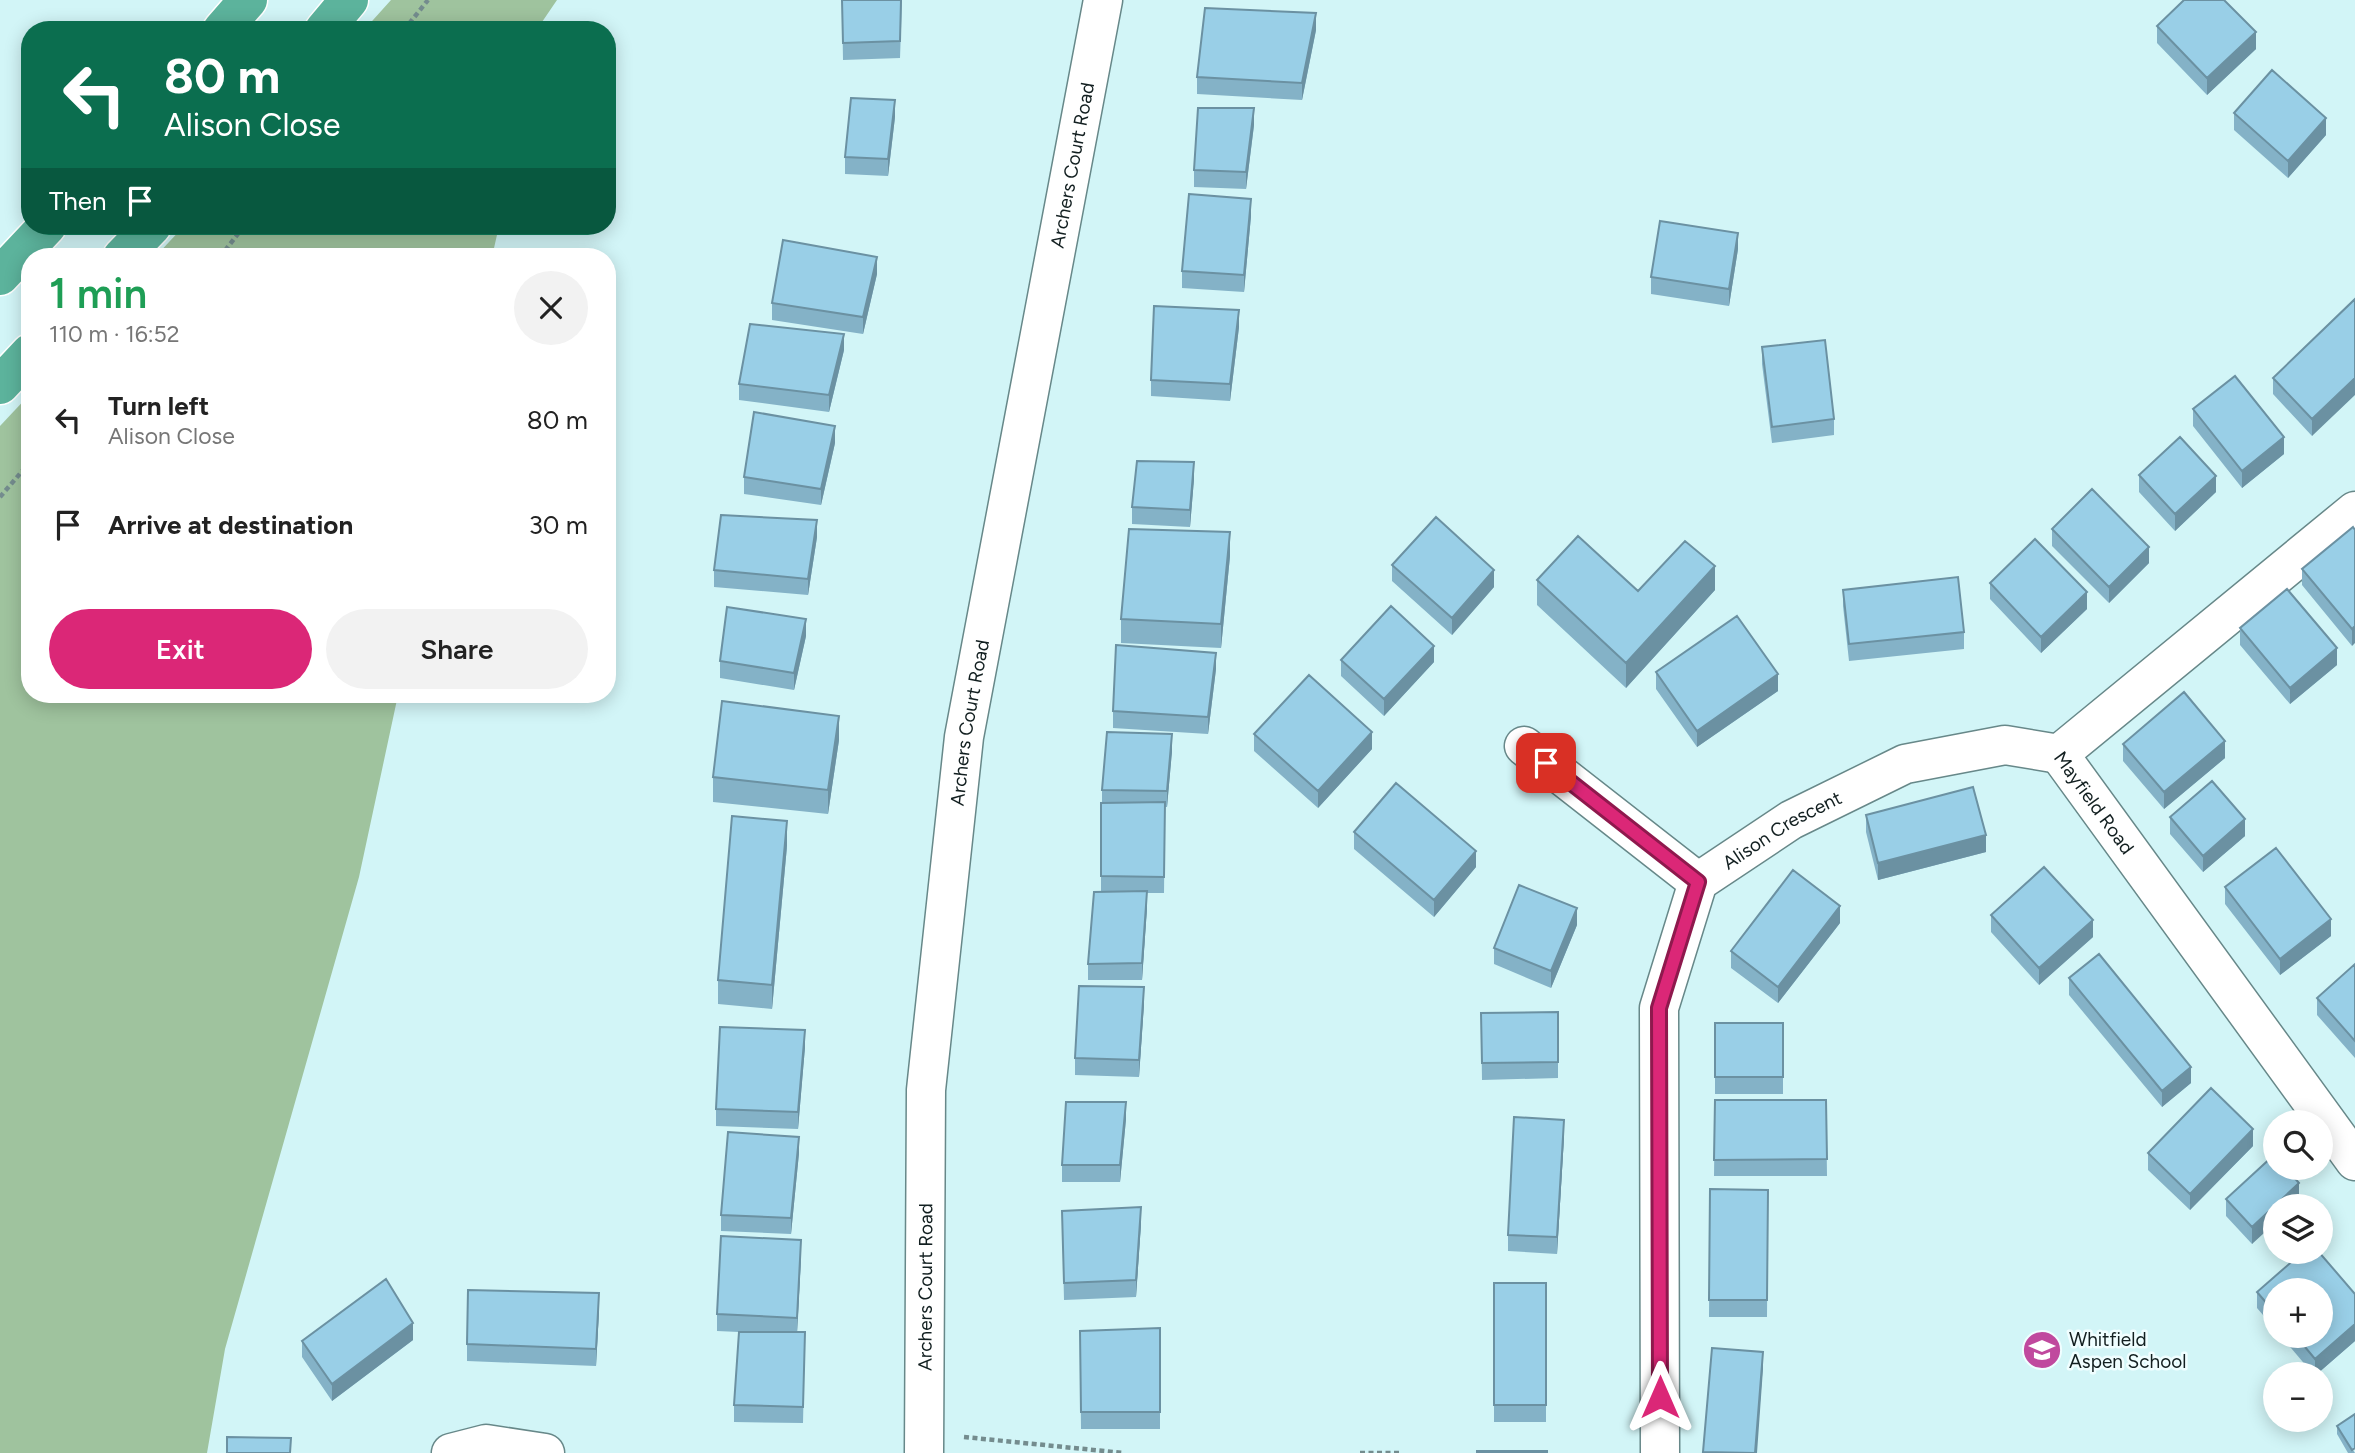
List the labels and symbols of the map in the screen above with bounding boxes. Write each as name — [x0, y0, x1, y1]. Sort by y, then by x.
street label: Archers Court Road — [1045, 80, 1099, 250]
street label: Archers Court Road — [945, 638, 994, 807]
pin — [1516, 733, 1576, 793]
street label: Mayfield Road — [2049, 747, 2139, 858]
street label: Alison Crescent — [1718, 786, 1845, 874]
street label: Archers Court Road — [913, 1203, 937, 1371]
place label: Whitfield Aspen School — [2069, 1328, 2186, 1373]
school or university icon: Whitfield Aspen School — [2021, 1329, 2063, 1371]
position arrow — [1623, 1360, 1697, 1434]

